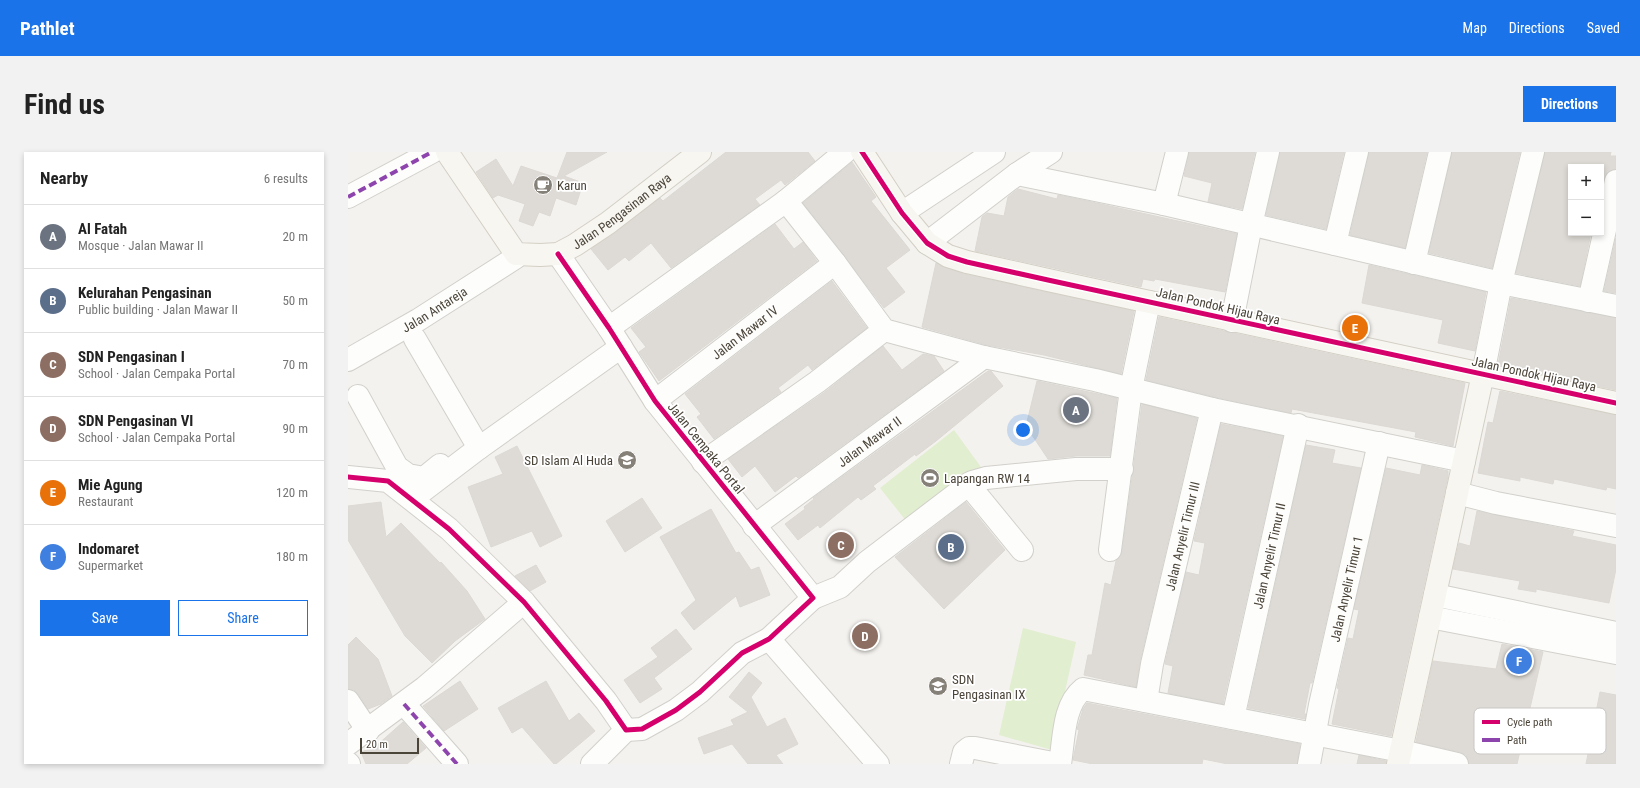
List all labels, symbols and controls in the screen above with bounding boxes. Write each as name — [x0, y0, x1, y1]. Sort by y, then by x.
text: Pathlet — [20, 17, 75, 40]
text: Map — [1463, 20, 1487, 36]
text: Directions — [1509, 20, 1565, 36]
text: Saved — [1587, 20, 1620, 36]
button: Directions — [1523, 86, 1616, 122]
text: Find us — [24, 88, 105, 121]
map controls — [1568, 164, 1604, 236]
button: + — [1568, 164, 1604, 200]
text: Nearby — [40, 168, 88, 188]
street label: Jalan Pengasinan Raya — [569, 170, 674, 252]
text: 6 results — [264, 171, 308, 186]
cafe icon: Karun — [532, 174, 554, 196]
place label: Karun — [557, 178, 587, 193]
button: − — [1568, 200, 1604, 236]
text: Al Fatah — [78, 220, 127, 238]
text: A — [49, 229, 57, 244]
text: 20 m — [282, 229, 308, 244]
text: Mosque · Jalan Mawar II — [78, 238, 203, 253]
street label: Jalan Antareja — [399, 283, 470, 335]
text: Kelurahan Pengasinan — [78, 284, 212, 302]
street label: Jalan Pondok Hijau Raya — [1155, 284, 1281, 328]
text: B — [49, 293, 57, 308]
text: 50 m — [282, 293, 308, 308]
text: Public building · Jalan Mawar II — [78, 302, 238, 317]
street label: Jalan Mawar IV — [709, 302, 781, 362]
pin: E — [1342, 313, 1368, 343]
text: SDN Pengasinan I — [78, 348, 185, 366]
street label: Jalan Pondok Hijau Raya — [1470, 353, 1598, 395]
text: C — [49, 357, 57, 372]
text: 70 m — [282, 357, 308, 372]
text: School · Jalan Cempaka Portal — [78, 366, 235, 381]
pin: A — [1063, 395, 1089, 425]
street label: Jalan Cempaka Portal — [665, 399, 747, 497]
text: SDN Pengasinan VI — [78, 412, 193, 430]
street label: Jalan Mawar II — [834, 413, 904, 470]
your location — [1013, 420, 1033, 440]
text: D — [49, 421, 57, 436]
text: 90 m — [282, 421, 308, 436]
text: School · Jalan Cempaka Portal — [78, 430, 235, 445]
school or university icon: SD Islam Al Huda — [616, 449, 638, 471]
place label: SD Islam Al Huda — [524, 453, 613, 468]
sports icon: Lapangan RW 14 — [919, 467, 941, 489]
place label: Lapangan RW 14 — [944, 471, 1030, 486]
text: Mie Agung — [78, 476, 143, 494]
street label: Jalan Anyelir Timur III — [1162, 480, 1202, 592]
text: E — [50, 485, 56, 500]
text: 120 m — [276, 485, 308, 500]
text: Restaurant — [78, 494, 133, 509]
street label: Jalan Anyelir Timur II — [1250, 501, 1288, 610]
pin: C — [828, 530, 854, 560]
pin: B — [938, 532, 964, 562]
street label: Jalan Anyelir Timur 1 — [1327, 535, 1365, 643]
text: Indomaret — [78, 540, 139, 558]
text: F — [50, 549, 56, 564]
text: 180 m — [276, 549, 308, 564]
text: Supermarket — [78, 558, 143, 573]
button: Save — [40, 600, 170, 636]
button: Share — [178, 600, 308, 636]
pin: D — [852, 621, 878, 651]
pin: F — [1506, 646, 1532, 676]
place label: SDN Pengasinan IX — [952, 672, 1025, 702]
school or university icon: SDN Pengasinan IX — [927, 675, 949, 697]
legend — [1474, 708, 1606, 754]
text: Cycle path — [1507, 716, 1552, 729]
text: Path — [1507, 734, 1527, 747]
scale bar — [360, 736, 419, 755]
text: 20 m — [366, 738, 388, 751]

